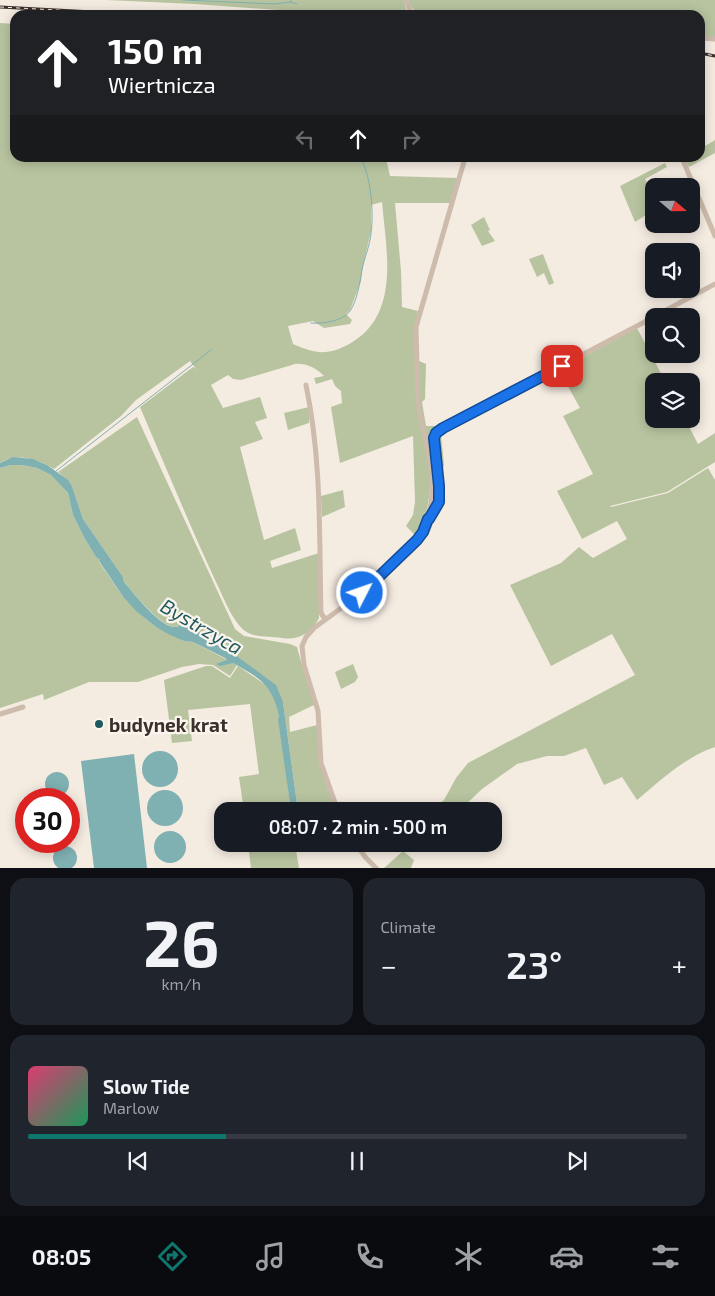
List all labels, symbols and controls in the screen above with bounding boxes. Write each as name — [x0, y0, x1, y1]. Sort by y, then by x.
text: 150 m — [108, 29, 203, 71]
icon: ahead — [25, 30, 90, 95]
text: Wiertnicza — [108, 71, 216, 97]
icon: left — [291, 125, 319, 153]
icon: ahead — [344, 125, 372, 153]
icon: right — [397, 125, 425, 153]
north arrow — [645, 178, 700, 232]
map controls — [645, 178, 700, 428]
button: sound — [645, 243, 700, 298]
button: search — [645, 308, 700, 363]
pin — [541, 345, 583, 387]
icon: arrive — [548, 352, 576, 380]
button: layers — [645, 373, 700, 428]
position arrow — [335, 566, 387, 618]
water label: Bystrzyca — [156, 593, 247, 660]
place label: budynek krat — [109, 713, 228, 737]
marker: budynek krat — [93, 718, 105, 730]
speed limit sign: 30 — [15, 788, 80, 853]
text: 08:07 · 2 min · 500 m — [269, 815, 447, 838]
text: 26 — [143, 902, 219, 980]
text: Climate — [381, 917, 436, 936]
text: 23° — [506, 941, 562, 987]
text: − — [381, 948, 397, 982]
text: + — [672, 948, 687, 982]
text: km/h — [161, 974, 201, 993]
text: Slow Tide — [103, 1075, 190, 1098]
text: Marlow — [103, 1098, 159, 1117]
icon: previous — [124, 1147, 152, 1175]
icon: pause — [343, 1147, 371, 1175]
icon: next — [563, 1147, 591, 1175]
icon: directions — [155, 1239, 190, 1274]
icon: music — [253, 1239, 288, 1274]
icon: phone — [352, 1239, 387, 1274]
icon: climate — [451, 1239, 486, 1274]
icon: car — [549, 1239, 584, 1274]
icon: filters — [648, 1239, 683, 1274]
text: 08:05 — [32, 1243, 91, 1269]

